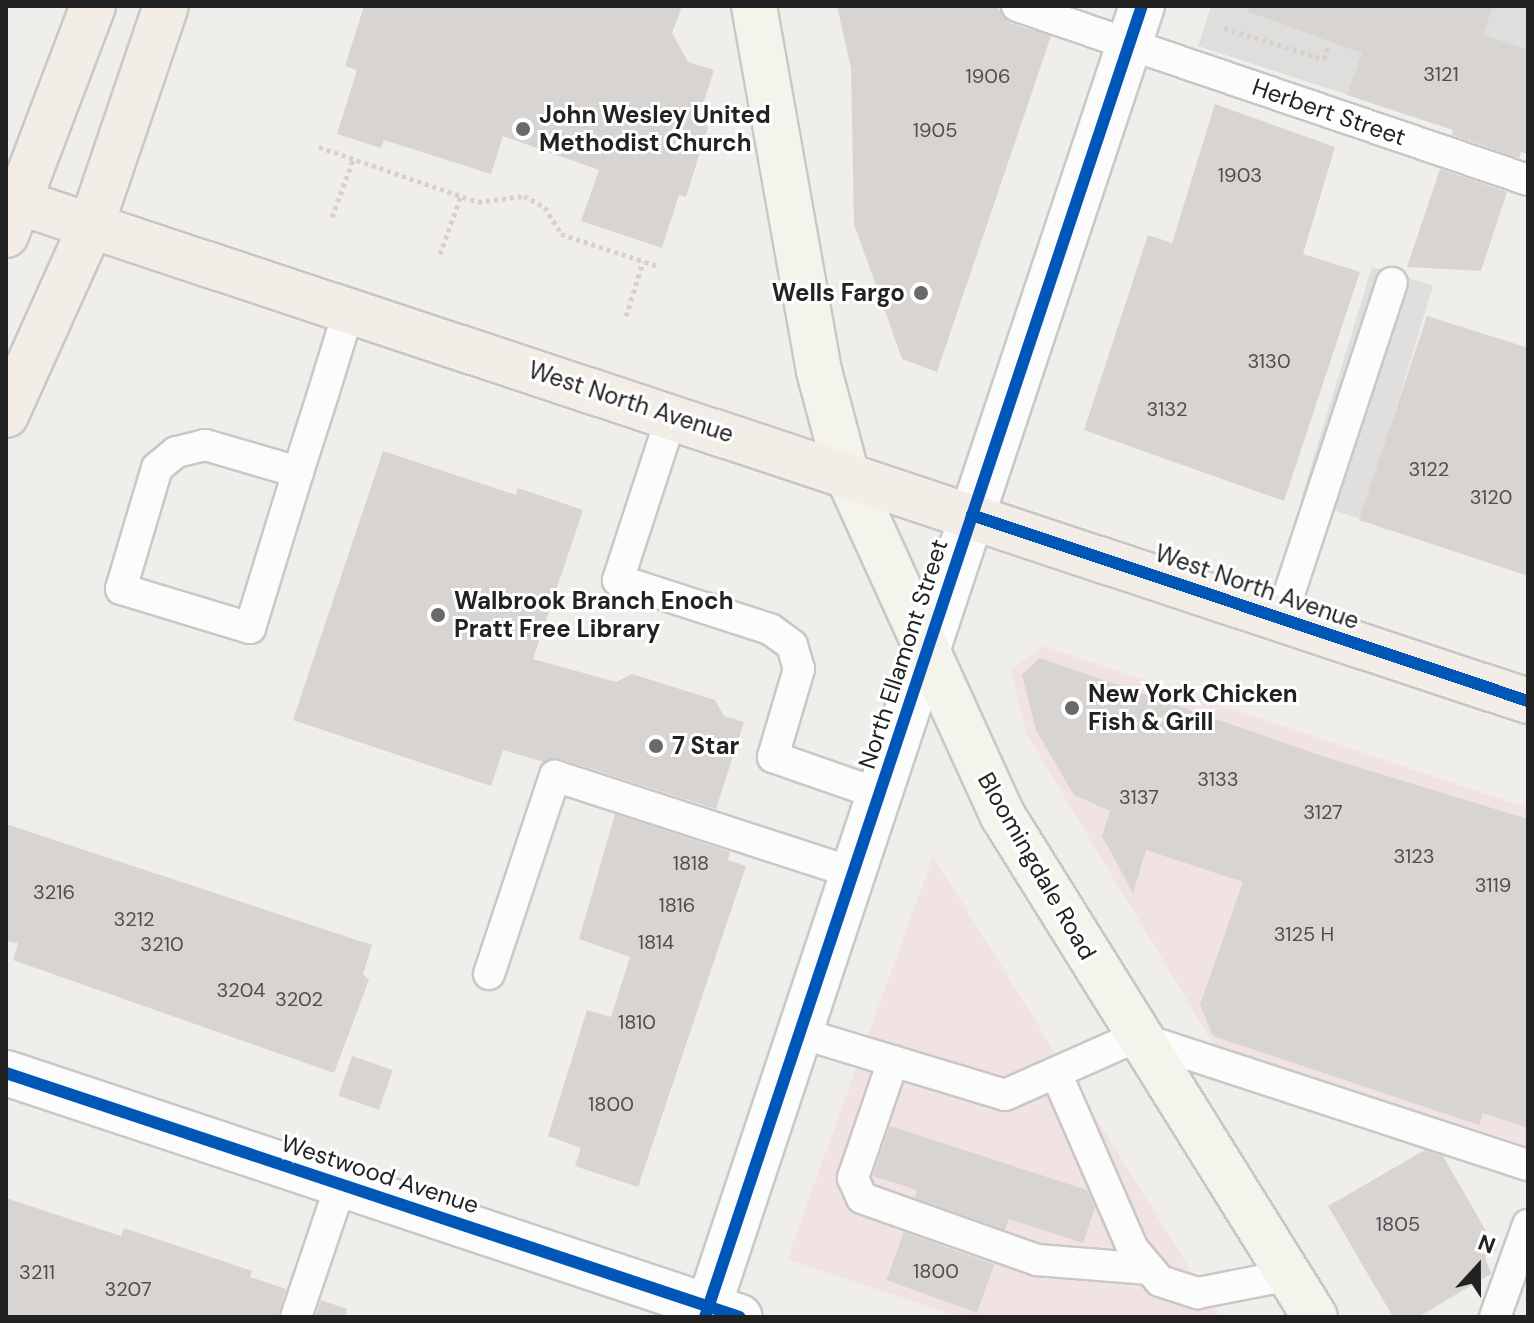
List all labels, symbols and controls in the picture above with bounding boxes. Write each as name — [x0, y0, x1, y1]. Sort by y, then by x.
house number: 3121 — [1423, 62, 1459, 86]
house number: 1906 — [965, 64, 1011, 88]
street label: Herbert Street — [1249, 72, 1409, 152]
place label: John Wesley United Methodist Church — [539, 101, 771, 157]
house number: 1905 — [913, 118, 957, 142]
marker: John Wesley United Methodist Church — [514, 120, 532, 138]
house number: 1903 — [1218, 163, 1262, 187]
place label: Wells Fargo — [772, 279, 905, 307]
marker: Wells Fargo — [912, 284, 930, 302]
house number: 3130 — [1247, 349, 1291, 373]
street label: West North Avenue — [525, 355, 737, 449]
house number: 3132 — [1146, 397, 1188, 421]
house number: 3122 — [1409, 457, 1449, 481]
house number: 3120 — [1470, 485, 1512, 509]
street label: North Ellamont Street — [852, 536, 954, 772]
street label: West North Avenue — [1151, 539, 1363, 635]
place label: Walbrook Branch Enoch Pratt Free Library — [454, 587, 734, 643]
marker: Walbrook Branch Enoch Pratt Free Library — [429, 606, 447, 624]
place label: New York Chicken Fish & Grill — [1088, 680, 1298, 736]
marker: New York Chicken Fish & Grill — [1063, 699, 1081, 717]
place label: 7 Star — [672, 732, 739, 760]
marker: 7 Star — [647, 737, 665, 755]
street label: Bloomingdale Road — [972, 767, 1102, 965]
house number: 3133 — [1197, 767, 1239, 791]
house number: 3137 — [1119, 785, 1159, 809]
house number: 3127 — [1303, 800, 1343, 824]
house number: 3123 — [1393, 844, 1435, 868]
house number: 1818 — [673, 851, 709, 875]
house number: 3119 — [1475, 873, 1511, 897]
house number: 3216 — [33, 880, 75, 904]
house number: 1816 — [659, 893, 695, 917]
house number: 3212 — [113, 907, 155, 931]
house number: 3125 H — [1274, 922, 1334, 946]
house number: 1814 — [638, 930, 674, 954]
house number: 3210 — [140, 932, 184, 956]
house number: 3204 — [217, 978, 265, 1002]
house number: 3202 — [275, 987, 323, 1011]
house number: 1810 — [618, 1010, 656, 1034]
house number: 1800 — [588, 1092, 634, 1116]
street label: Westwood Avenue — [278, 1128, 482, 1220]
house number: 1805 — [1376, 1212, 1420, 1236]
north arrow — [1438, 1227, 1518, 1307]
text: N — [1474, 1228, 1499, 1261]
house number: 1800 — [913, 1259, 959, 1283]
house number: 3211 — [19, 1260, 55, 1284]
house number: 3207 — [104, 1277, 152, 1301]

